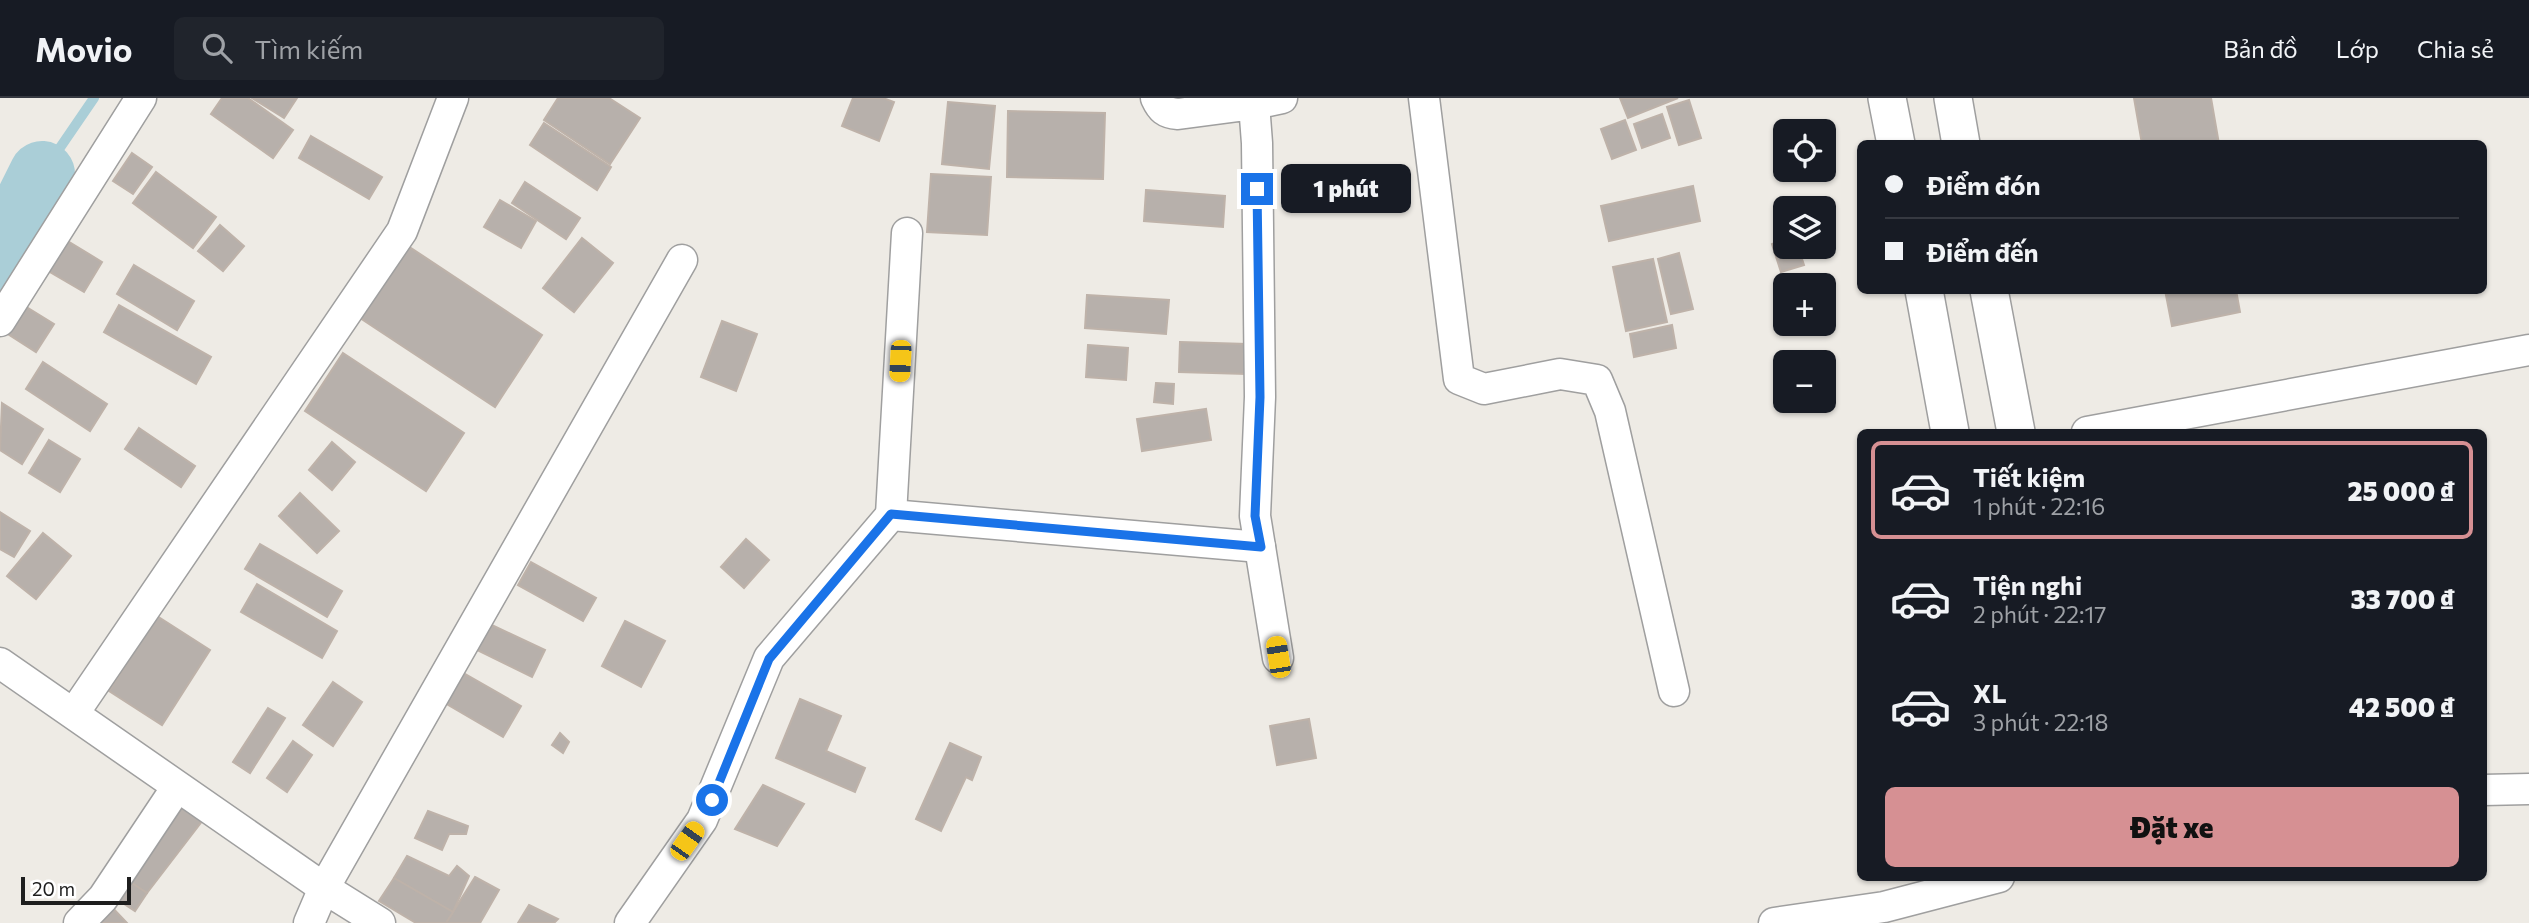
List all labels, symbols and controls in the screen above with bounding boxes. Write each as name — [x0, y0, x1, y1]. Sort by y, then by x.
search box — [174, 17, 664, 80]
text: Movio — [35, 28, 132, 69]
icon: search — [198, 29, 236, 67]
text: Tìm kiếm — [254, 33, 363, 64]
text: Bản đồ — [2223, 34, 2298, 63]
text: Lớp — [2336, 34, 2379, 63]
text: Chia sẻ — [2417, 34, 2494, 63]
map controls — [1773, 119, 1836, 413]
button: locate — [1773, 119, 1836, 182]
callout: 1 phút — [1282, 164, 1411, 214]
text: Điểm đón — [1927, 169, 2040, 200]
route end — [1241, 173, 1273, 205]
text: 1 phút — [1313, 174, 1379, 202]
button: layers — [1773, 196, 1836, 259]
text: Điểm đến — [1927, 236, 2039, 267]
button: + — [1773, 273, 1836, 336]
car — [889, 339, 912, 383]
button: − — [1773, 350, 1836, 413]
icon: car — [1889, 459, 1952, 522]
text: Tiết kiệm — [1973, 461, 2085, 492]
text: 25 000 ₫ — [2347, 475, 2455, 506]
text: 1 phút · 22:16 — [1973, 492, 2105, 520]
icon: car — [1889, 567, 1952, 630]
text: Tiện nghi — [1973, 569, 2082, 600]
text: 33 700 ₫ — [2350, 583, 2455, 614]
text: 2 phút · 22:17 — [1973, 600, 2106, 628]
car — [1265, 635, 1292, 679]
icon: car — [1889, 675, 1952, 738]
text: XL — [1973, 677, 2007, 708]
text: 42 500 ₫ — [2349, 691, 2455, 722]
text: 3 phút · 22:18 — [1973, 708, 2109, 736]
route start — [696, 784, 728, 816]
button: Đặt xe — [1885, 787, 2459, 867]
car — [667, 818, 708, 864]
scale bar — [21, 874, 131, 906]
text: 20 m — [32, 877, 75, 900]

